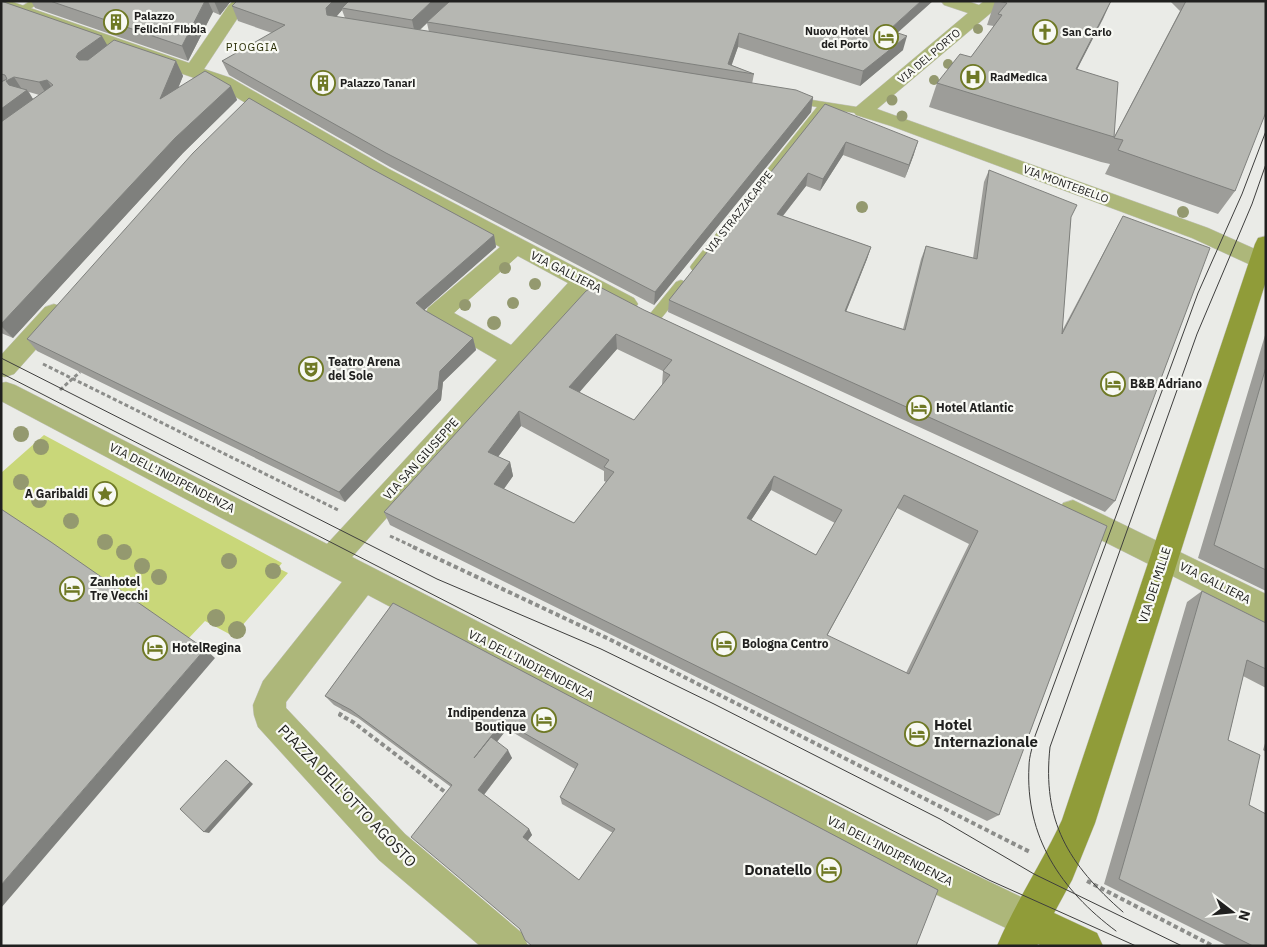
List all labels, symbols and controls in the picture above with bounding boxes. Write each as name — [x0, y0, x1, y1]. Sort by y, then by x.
building icon: Palazzo Felicini Fibbia — [103, 9, 129, 35]
place label: Palazzo Felicini Fibbia — [134, 9, 206, 36]
church icon: San Carlo — [1032, 19, 1058, 45]
place label: Nuovo Hotel del Porto — [805, 24, 869, 51]
hotel icon: Nuovo Hotel del Porto — [873, 24, 899, 50]
place label: San Carlo — [1062, 25, 1112, 39]
street label: VIA DEL PORTO — [895, 26, 963, 86]
district label: PIOGGIA — [226, 40, 278, 54]
hospital icon: RadMedica — [960, 64, 986, 90]
building icon: Palazzo Tanari — [310, 70, 336, 96]
place label: RadMedica — [990, 70, 1047, 84]
place label: Palazzo Tanari — [340, 76, 415, 90]
street label: VIA MONTEBELLO — [1021, 162, 1111, 206]
street label: VIA STRAZZACAPPE — [702, 168, 776, 256]
street label: VIA GALLIERA — [528, 247, 605, 296]
place label: Teatro Arena del Sole — [328, 354, 401, 383]
theatre icon: Teatro Arena del Sole — [298, 356, 324, 382]
hotel icon: B&B Adriano — [1100, 371, 1126, 397]
place label: B&B Adriano — [1130, 376, 1202, 391]
hotel icon: Hotel Atlantic — [906, 395, 932, 421]
place label: Hotel Atlantic — [936, 400, 1014, 415]
street label: VIA SAN GIUSEPPE — [380, 414, 461, 503]
street label: VIA DELL'INDIPENDENZA — [107, 439, 238, 516]
place icon: A Garibaldi — [92, 481, 118, 507]
place label: A Garibaldi — [25, 486, 88, 501]
street label: VIA DEI MILLE — [1135, 545, 1174, 625]
street label: VIA GALLIERA — [1177, 558, 1254, 607]
place label: Zanhotel Tre Vecchi — [90, 574, 148, 603]
hotel icon: Zanhotel Tre Vecchi — [59, 576, 85, 602]
street label: VIA DELL'INDIPENDENZA — [466, 626, 597, 703]
hotel icon: Bologna Centro — [711, 631, 737, 657]
hotel icon: HotelRegina — [142, 635, 168, 661]
place label: Bologna Centro — [742, 636, 829, 651]
place label: HotelRegina — [172, 640, 241, 655]
place label: Indipendenza Boutique — [448, 705, 526, 734]
hotel icon: Indipendenza Boutique — [531, 707, 557, 733]
place label: Hotel Internazionale — [934, 715, 1038, 751]
street label: PIAZZA DELL'OTTO AGOSTO — [274, 720, 421, 871]
hotel icon: Hotel Internazionale — [904, 721, 930, 747]
street label: VIA DELL'INDIPENDENZA — [825, 812, 956, 889]
hotel icon: Donatello — [816, 857, 842, 883]
place label: Donatello — [744, 860, 812, 879]
north arrow — [1207, 887, 1257, 937]
text: N — [1234, 908, 1255, 923]

